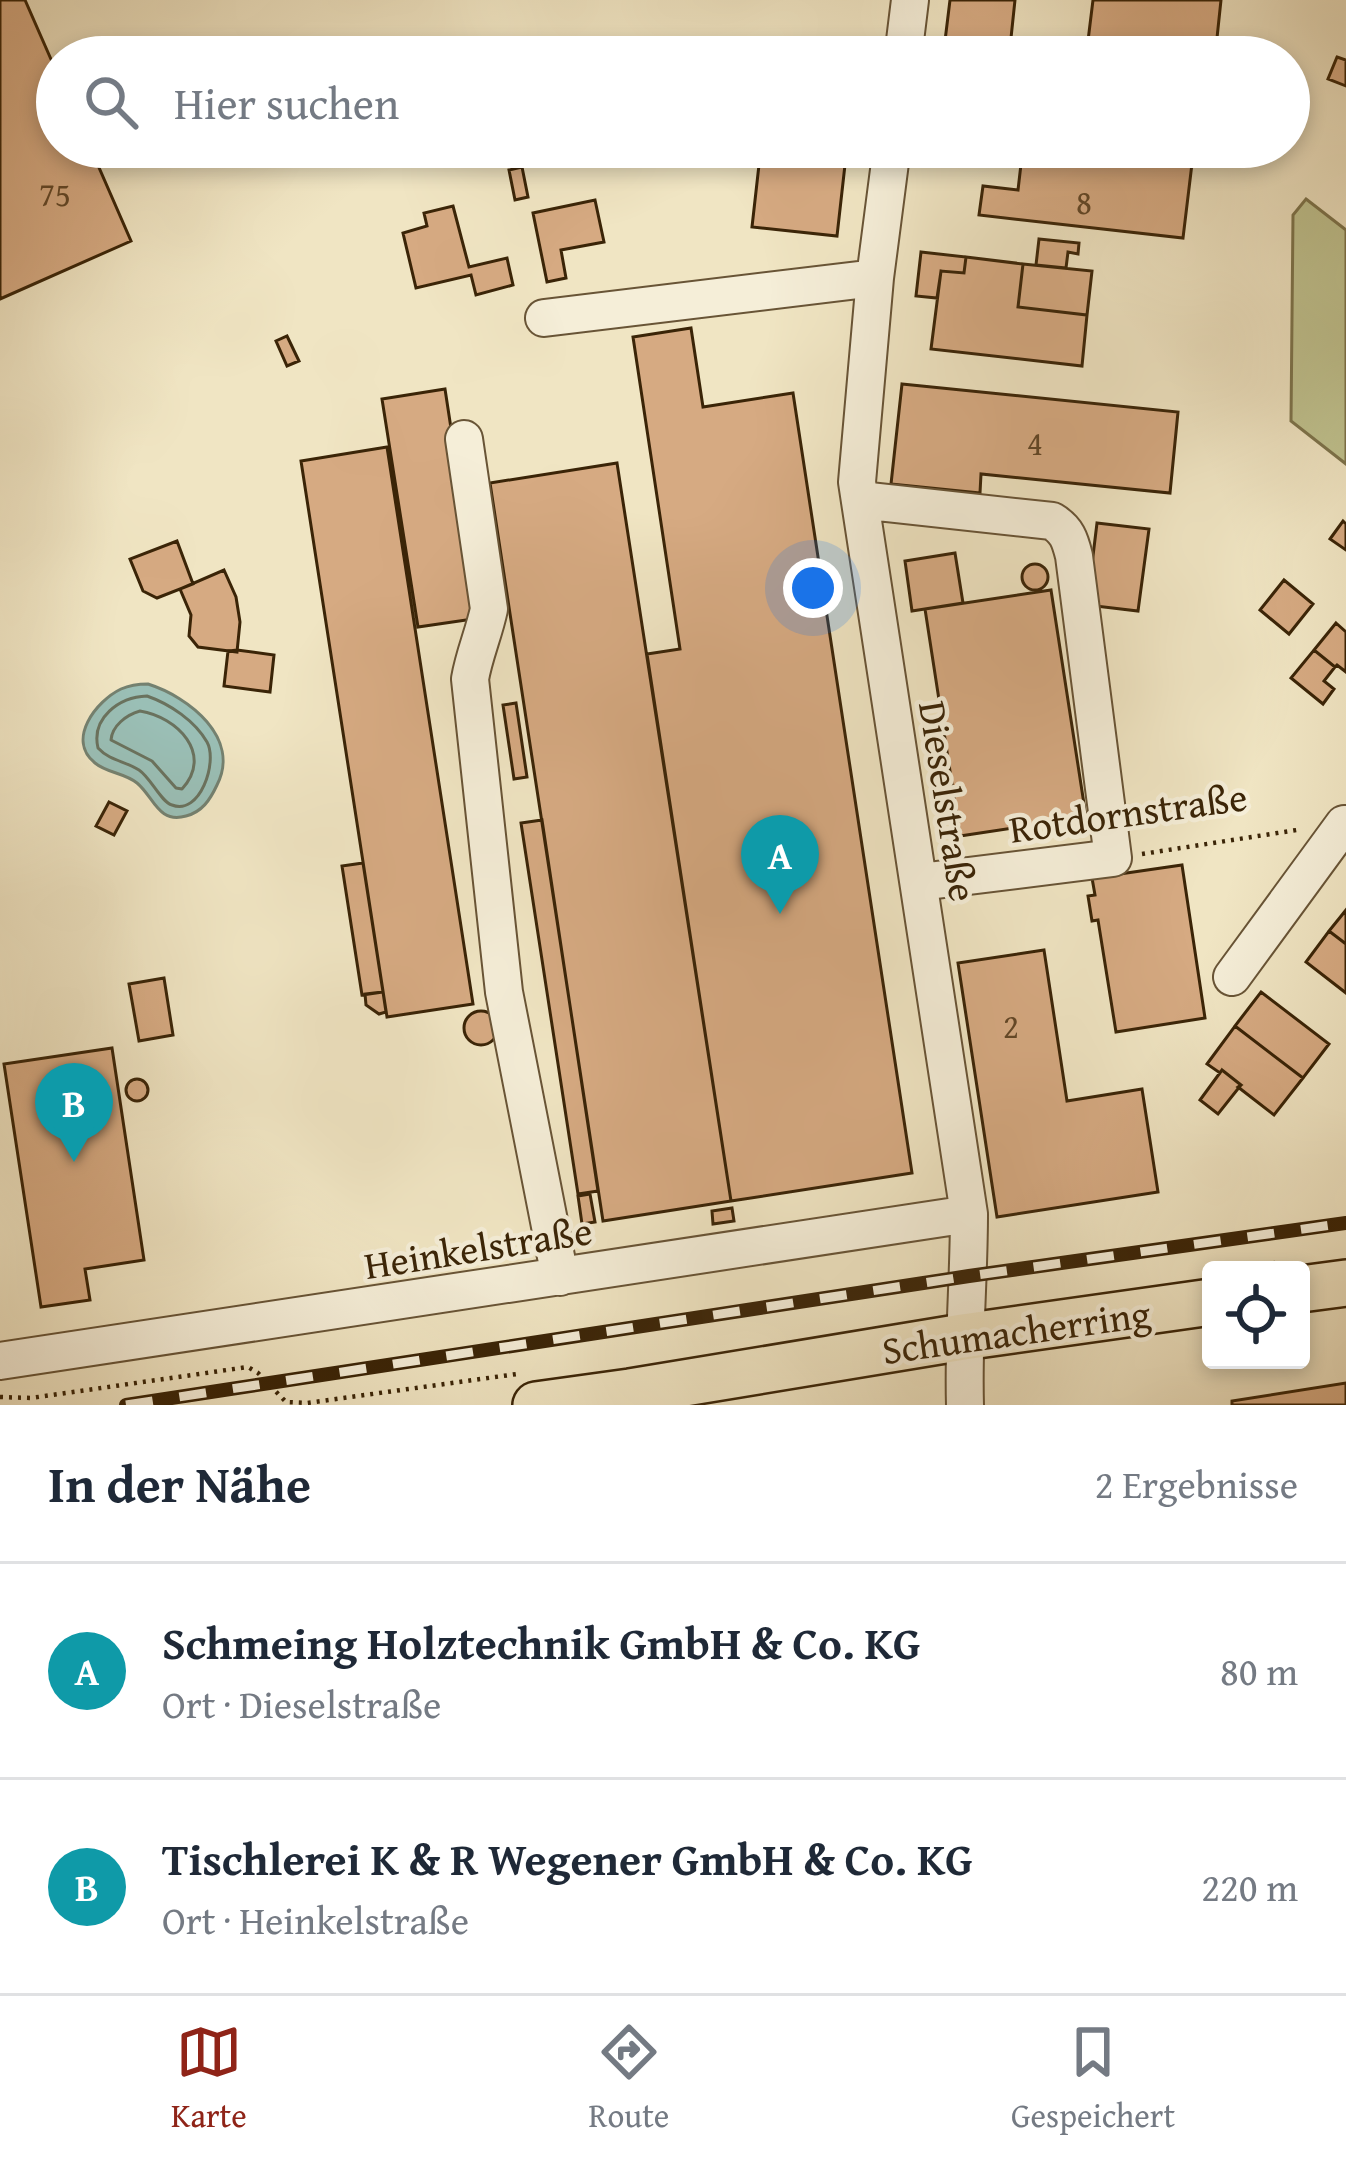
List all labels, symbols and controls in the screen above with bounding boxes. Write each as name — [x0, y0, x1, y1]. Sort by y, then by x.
search box — [36, 36, 1310, 168]
icon: search — [78, 69, 144, 135]
text: Hier suchen — [174, 70, 399, 135]
house number: 75 — [39, 170, 71, 218]
house number: 8 — [1076, 178, 1092, 226]
house number: 4 — [1027, 419, 1043, 467]
your location — [783, 558, 843, 618]
street label: Dieselstraße — [905, 697, 993, 905]
street label: Rotdornstraße — [1006, 767, 1250, 857]
pin: A — [741, 815, 819, 914]
house number: 2 — [1003, 1002, 1019, 1050]
pin: B — [35, 1063, 113, 1162]
street label: Heinkelstraße — [360, 1201, 596, 1293]
map controls — [1202, 1261, 1310, 1369]
button: locate — [1202, 1261, 1310, 1369]
street label: Schumacherring — [878, 1284, 1154, 1378]
text: In der Nähe — [48, 1446, 311, 1521]
text: 2 Ergebnisse — [1095, 1455, 1298, 1512]
text: Schmeing Holztechnik GmbH & Co. KG — [162, 1610, 920, 1675]
text: A — [75, 1642, 99, 1699]
text: 80 m — [1220, 1642, 1298, 1699]
text: Ort · Dieselstraße — [162, 1675, 441, 1732]
text: Tischlerei K & R Wegener GmbH & Co. KG — [162, 1826, 973, 1891]
text: B — [75, 1858, 99, 1915]
text: 220 m — [1201, 1858, 1298, 1915]
text: Ort · Heinkelstraße — [162, 1891, 469, 1948]
tab: Karte — [171, 2019, 247, 2139]
tab: Route — [589, 2019, 669, 2139]
tab: Gespeichert — [1011, 2019, 1175, 2139]

